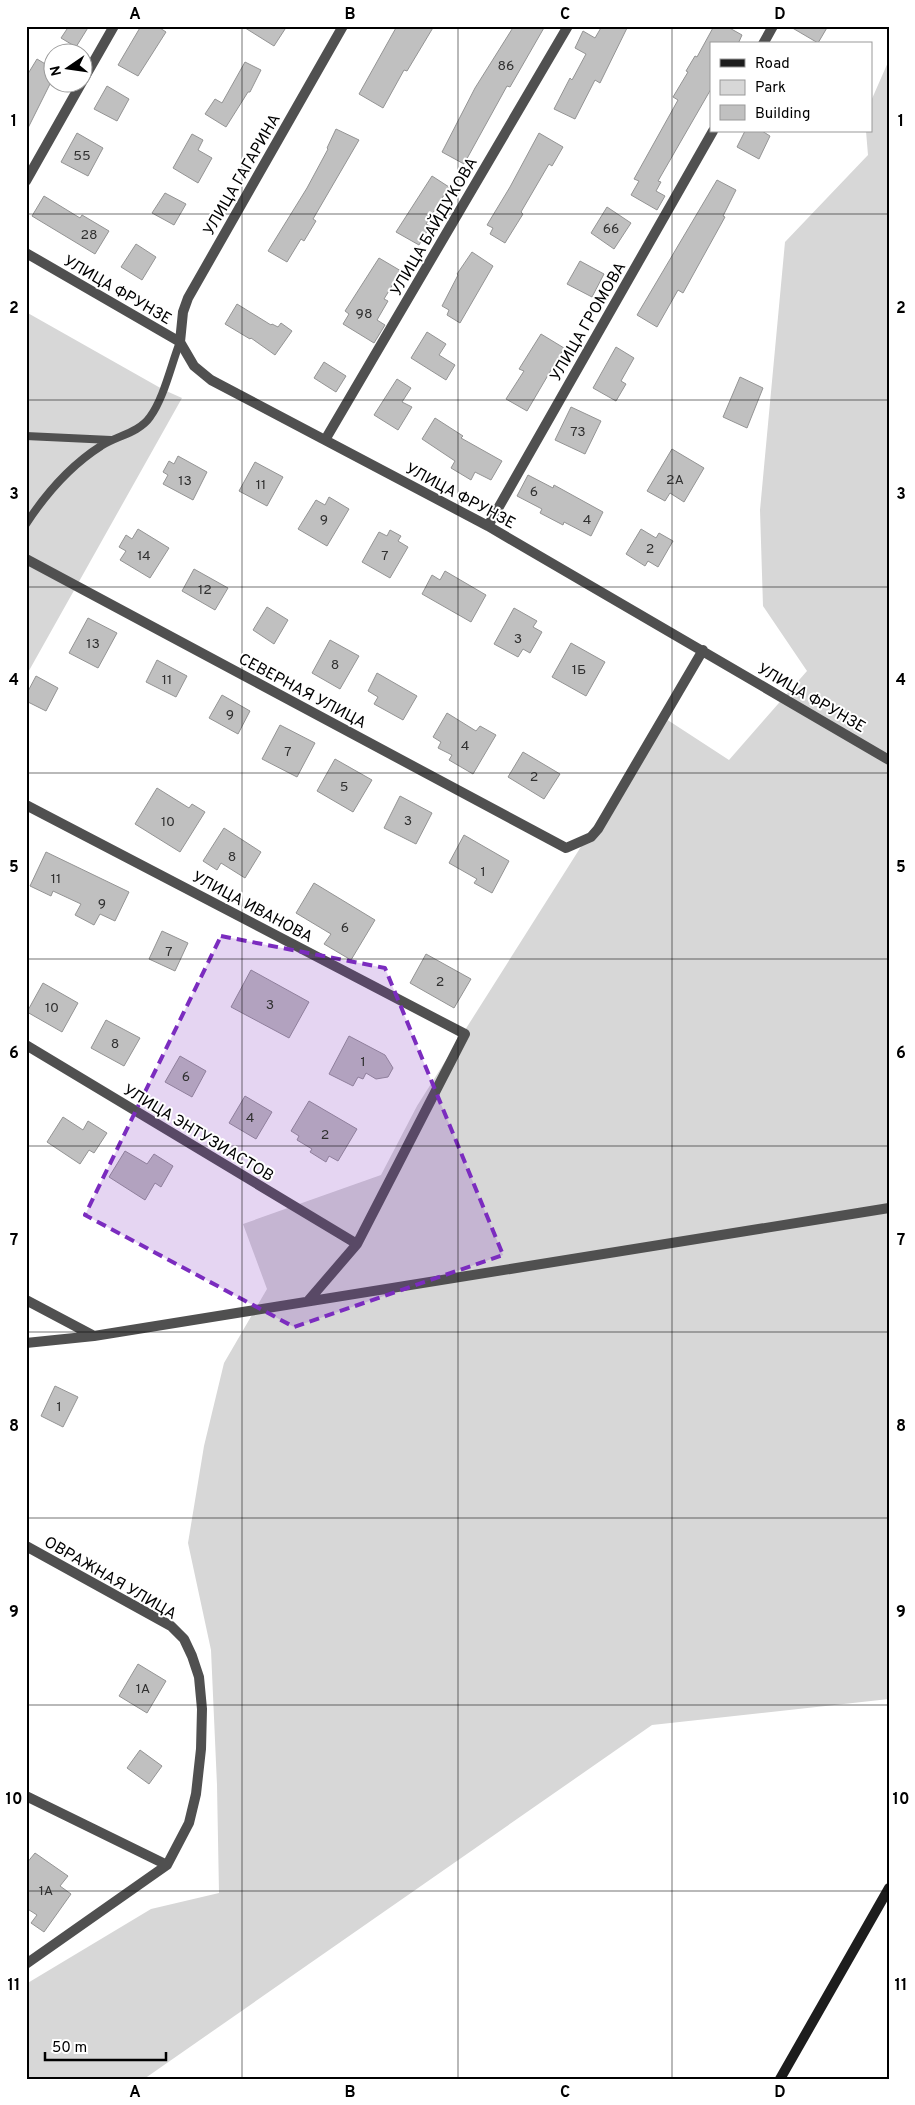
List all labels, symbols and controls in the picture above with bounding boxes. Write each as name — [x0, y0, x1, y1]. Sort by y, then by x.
text: A — [129, 5, 141, 25]
text: B — [344, 5, 356, 25]
text: C — [560, 5, 570, 25]
text: D — [774, 5, 786, 25]
north arrow — [42, 42, 92, 92]
legend — [710, 42, 872, 132]
text: Road — [755, 55, 790, 74]
house number: 86 — [498, 58, 514, 75]
text: N — [47, 64, 66, 77]
text: Park — [755, 79, 786, 98]
text: Building — [755, 105, 810, 124]
street label: УЛИЦА ГАГАРИНА — [200, 110, 286, 239]
text: 1 — [11, 112, 17, 132]
text: 1 — [898, 112, 904, 132]
house number: 55 — [73, 148, 91, 165]
street label: УЛИЦА БАЙДУКОВА — [385, 153, 483, 300]
house number: 66 — [603, 221, 619, 238]
house number: 28 — [80, 227, 98, 244]
street label: УЛИЦА ФРУНЗЕ — [59, 252, 175, 330]
street label: УЛИЦА ГРОМОВА — [546, 259, 631, 385]
text: 2 — [9, 299, 19, 319]
text: 2 — [896, 299, 906, 319]
house number: 98 — [356, 306, 372, 323]
house number: 73 — [570, 424, 586, 441]
street label: УЛИЦА ФРУНЗЕ — [401, 459, 519, 534]
house number: 2А — [666, 472, 684, 489]
house number: 13 — [178, 473, 192, 490]
house number: 11 — [256, 477, 266, 494]
house number: 6 — [530, 484, 538, 501]
text: 3 — [9, 485, 19, 505]
text: 3 — [896, 485, 906, 505]
house number: 9 — [320, 512, 328, 529]
house number: 4 — [583, 512, 591, 529]
house number: 2 — [646, 541, 654, 558]
house number: 14 — [137, 548, 151, 565]
house number: 7 — [381, 548, 389, 565]
house number: 12 — [198, 582, 212, 599]
house number: 3 — [514, 631, 522, 648]
house number: 13 — [86, 636, 100, 653]
street label: СЕВЕРНАЯ УЛИЦА — [235, 650, 370, 734]
house number: 8 — [331, 657, 339, 674]
street label: УЛИЦА ФРУНЗЕ — [753, 660, 869, 738]
house number: 1Б — [572, 662, 586, 679]
text: 4 — [9, 671, 19, 691]
text: 4 — [896, 671, 906, 691]
house number: 11 — [162, 672, 172, 689]
house number: 9 — [226, 707, 234, 724]
house number: 4 — [461, 738, 469, 755]
house number: 7 — [284, 744, 292, 761]
house number: 2 — [530, 769, 538, 786]
house number: 5 — [340, 779, 348, 796]
house number: 3 — [404, 813, 412, 830]
house number: 10 — [161, 814, 175, 831]
house number: 8 — [228, 849, 236, 866]
text: 5 — [9, 858, 19, 878]
text: 5 — [896, 858, 906, 878]
house number: 1 — [480, 864, 486, 881]
street label: УЛИЦА ИВАНОВА — [188, 868, 316, 948]
house number: 11 — [51, 871, 61, 888]
house number: 9 — [98, 896, 106, 913]
house number: 6 — [341, 920, 349, 937]
house number: 7 — [165, 944, 173, 961]
house number: 2 — [436, 974, 444, 991]
house number: 3 — [266, 997, 274, 1014]
house number: 10 — [45, 1000, 59, 1017]
house number: 8 — [111, 1036, 119, 1053]
text: 6 — [9, 1044, 19, 1064]
text: 6 — [896, 1044, 906, 1064]
house number: 1 — [360, 1054, 366, 1071]
house number: 6 — [182, 1069, 190, 1086]
street label: УЛИЦА ЭНТУЗИАСТОВ — [119, 1081, 277, 1187]
house number: 4 — [246, 1110, 254, 1127]
house number: 2 — [321, 1127, 329, 1144]
text: 7 — [10, 1231, 18, 1251]
text: 7 — [897, 1231, 905, 1251]
house number: 1 — [56, 1399, 62, 1416]
text: 8 — [9, 1417, 19, 1437]
text: 8 — [896, 1417, 906, 1437]
street label: ОВРАЖНАЯ УЛИЦА — [40, 1533, 180, 1625]
text: 9 — [9, 1603, 19, 1623]
text: 9 — [896, 1603, 906, 1623]
house number: 1А — [136, 1681, 150, 1698]
text: 10 — [6, 1790, 22, 1810]
text: 10 — [893, 1790, 909, 1810]
house number: 1А — [39, 1883, 53, 1900]
text: 11 — [8, 1976, 20, 1996]
text: 11 — [895, 1976, 907, 1996]
scale bar — [45, 2030, 166, 2062]
text: 50 m — [52, 2039, 87, 2058]
text: A — [129, 2083, 141, 2103]
text: B — [344, 2083, 356, 2103]
text: C — [560, 2083, 570, 2103]
text: D — [774, 2083, 786, 2103]

